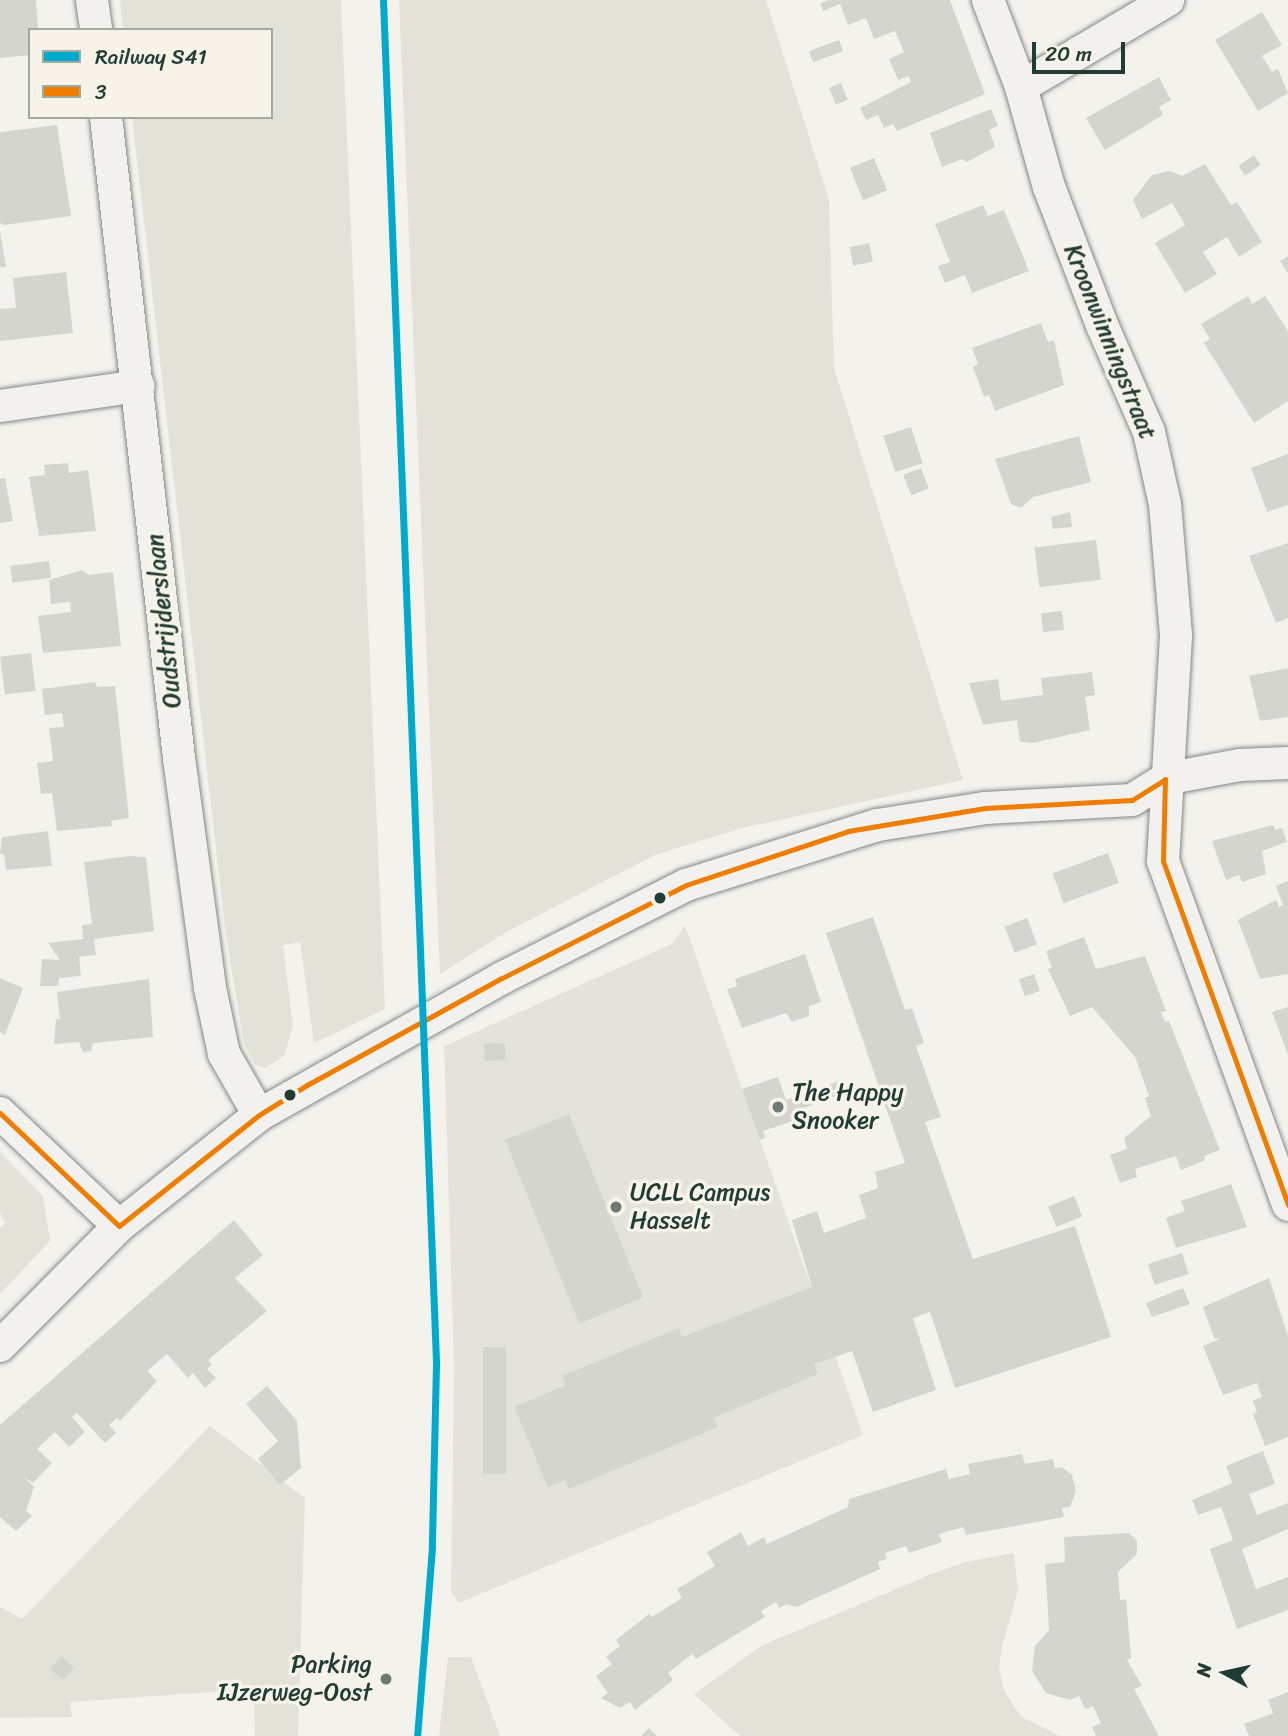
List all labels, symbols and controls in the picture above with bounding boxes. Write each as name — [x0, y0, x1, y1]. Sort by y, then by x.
legend — [28, 28, 273, 119]
scale bar — [1036, 28, 1129, 72]
text: 20 m — [1045, 35, 1092, 73]
text: Railway S41 — [95, 38, 207, 76]
text: 3 — [95, 73, 107, 111]
street label: Kroonwinningstraat — [1058, 240, 1162, 444]
street label: Oudstrijderslaan — [141, 532, 187, 710]
unlabelled marker — [653, 891, 667, 905]
place label: The Happy Snooker — [792, 1079, 903, 1135]
unlabelled marker — [283, 1088, 297, 1102]
marker: The Happy Snooker — [770, 1099, 786, 1115]
place label: UCLL Campus Hasselt — [630, 1179, 770, 1235]
marker: UCLL Campus Hasselt — [608, 1199, 624, 1215]
north arrow — [1190, 1638, 1260, 1708]
place label: Parking IJzerweg-Oost — [217, 1651, 372, 1707]
text: N — [1186, 1661, 1221, 1679]
marker: Parking IJzerweg-Oost — [378, 1671, 394, 1687]

